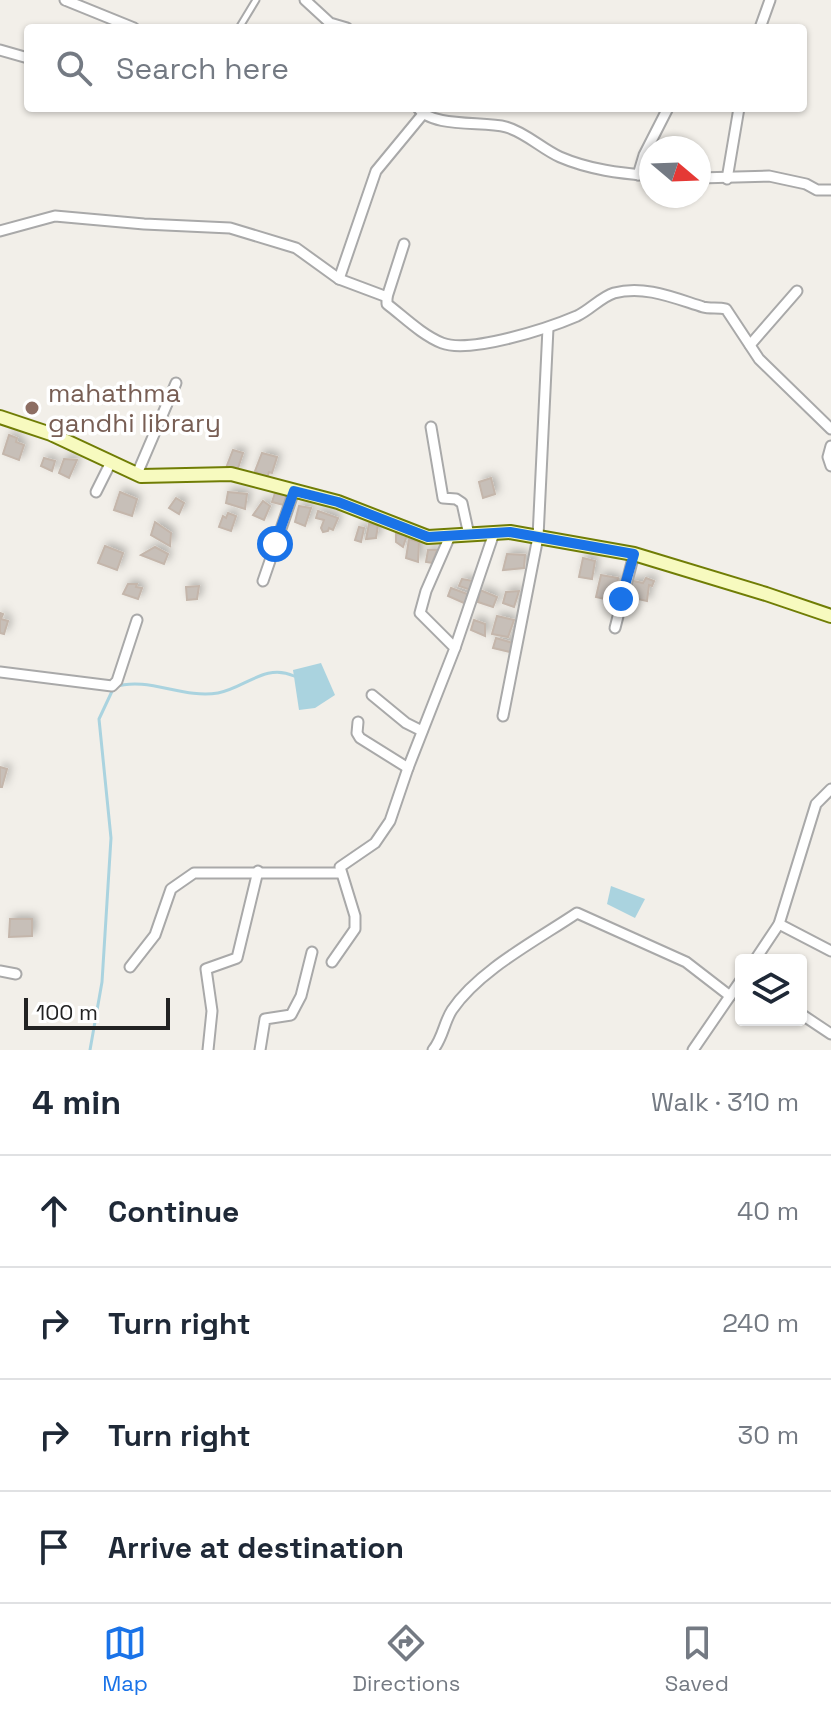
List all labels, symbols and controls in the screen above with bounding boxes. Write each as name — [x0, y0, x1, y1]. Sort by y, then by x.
search box — [24, 24, 807, 112]
icon: search — [52, 46, 96, 90]
text: Search here — [116, 49, 289, 88]
north arrow — [639, 136, 711, 208]
place label: mahathma gandhi library — [48, 376, 221, 440]
marker: mahathma gandhi library — [23, 399, 41, 417]
route start — [257, 526, 293, 562]
route end — [603, 581, 639, 617]
map controls — [735, 954, 807, 1026]
button: layers — [735, 954, 807, 1026]
scale bar — [24, 994, 170, 1030]
text: 100 m — [36, 998, 98, 1026]
text: 4 min — [32, 1081, 121, 1124]
text: Walk · 310 m — [651, 1085, 799, 1119]
icon: ahead — [32, 1189, 76, 1233]
text: Continue — [108, 1192, 239, 1231]
text: 40 m — [737, 1194, 799, 1228]
icon: right — [32, 1301, 76, 1345]
text: Turn right — [108, 1304, 251, 1343]
text: 240 m — [722, 1306, 799, 1340]
icon: right — [32, 1413, 76, 1457]
text: Turn right — [108, 1416, 251, 1455]
text: 30 m — [738, 1418, 799, 1452]
icon: arrive — [32, 1525, 76, 1569]
text: Arrive at destination — [108, 1528, 404, 1567]
tab: Map — [102, 1621, 148, 1697]
tab: Directions — [352, 1621, 460, 1697]
tab: Saved — [665, 1621, 729, 1697]

